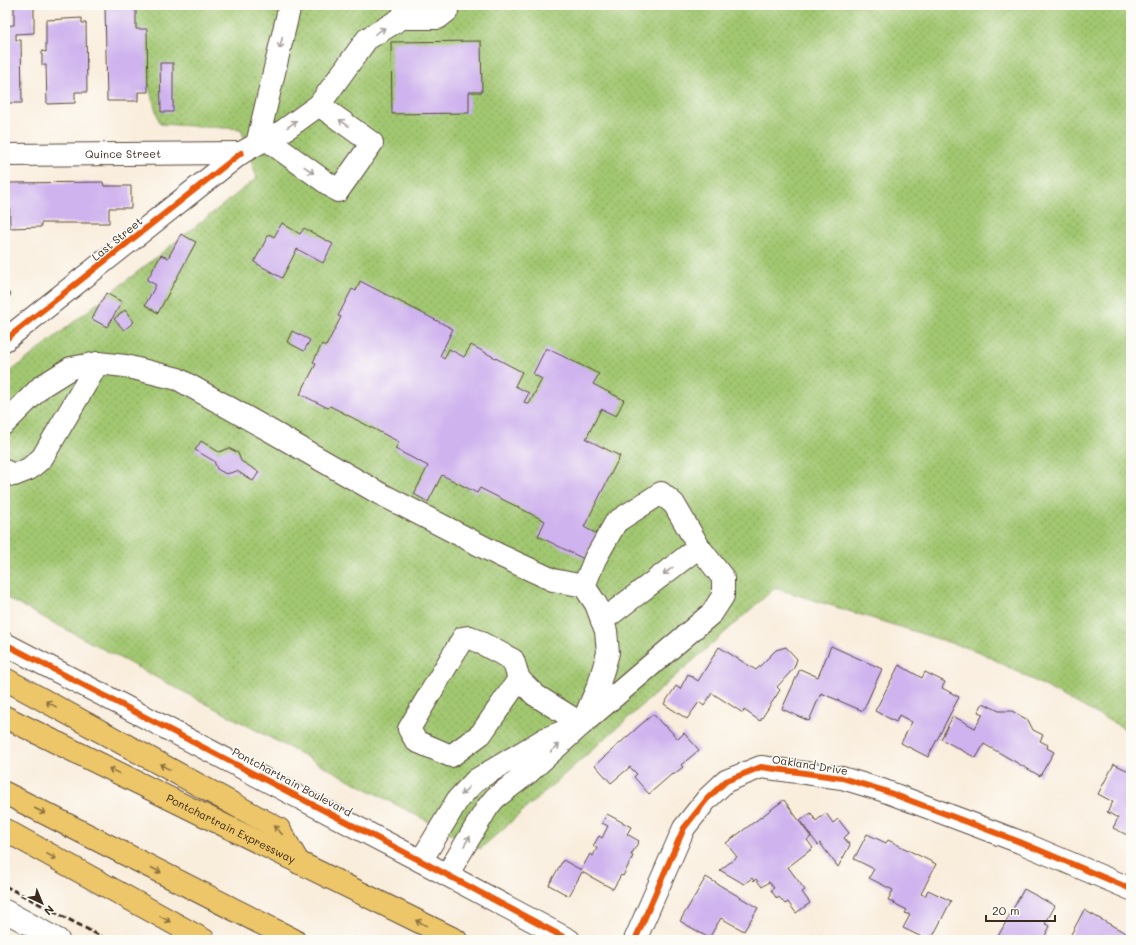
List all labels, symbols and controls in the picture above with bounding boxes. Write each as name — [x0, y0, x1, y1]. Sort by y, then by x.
one-way arrow — [374, 27, 386, 35]
one-way arrow — [277, 36, 284, 49]
one-way arrow — [339, 119, 350, 127]
one-way arrow — [286, 120, 297, 129]
street label: Quince Street — [85, 146, 161, 161]
one-way arrow — [303, 166, 314, 174]
street label: Last Street — [88, 213, 145, 264]
one-way arrow — [663, 567, 674, 575]
one-way arrow — [45, 700, 57, 708]
one-way arrow — [550, 743, 560, 752]
street label: Pontchartrain Boulevard — [230, 744, 355, 820]
street label: Oakland Drive — [771, 751, 849, 778]
one-way arrow — [159, 762, 171, 770]
one-way arrow — [108, 767, 120, 774]
one-way arrow — [461, 786, 470, 796]
street label: Pontchartrain Expressway — [164, 790, 299, 867]
one-way arrow — [34, 808, 46, 815]
one-way arrow — [273, 826, 283, 835]
one-way arrow — [464, 835, 472, 847]
one-way arrow — [45, 852, 57, 860]
one-way arrow — [149, 867, 161, 874]
north arrow — [22, 883, 62, 923]
scale bar — [986, 897, 1055, 923]
text: N — [41, 902, 58, 919]
text: 20 m — [992, 902, 1020, 918]
one-way arrow — [159, 915, 171, 923]
one-way arrow — [415, 919, 427, 926]

